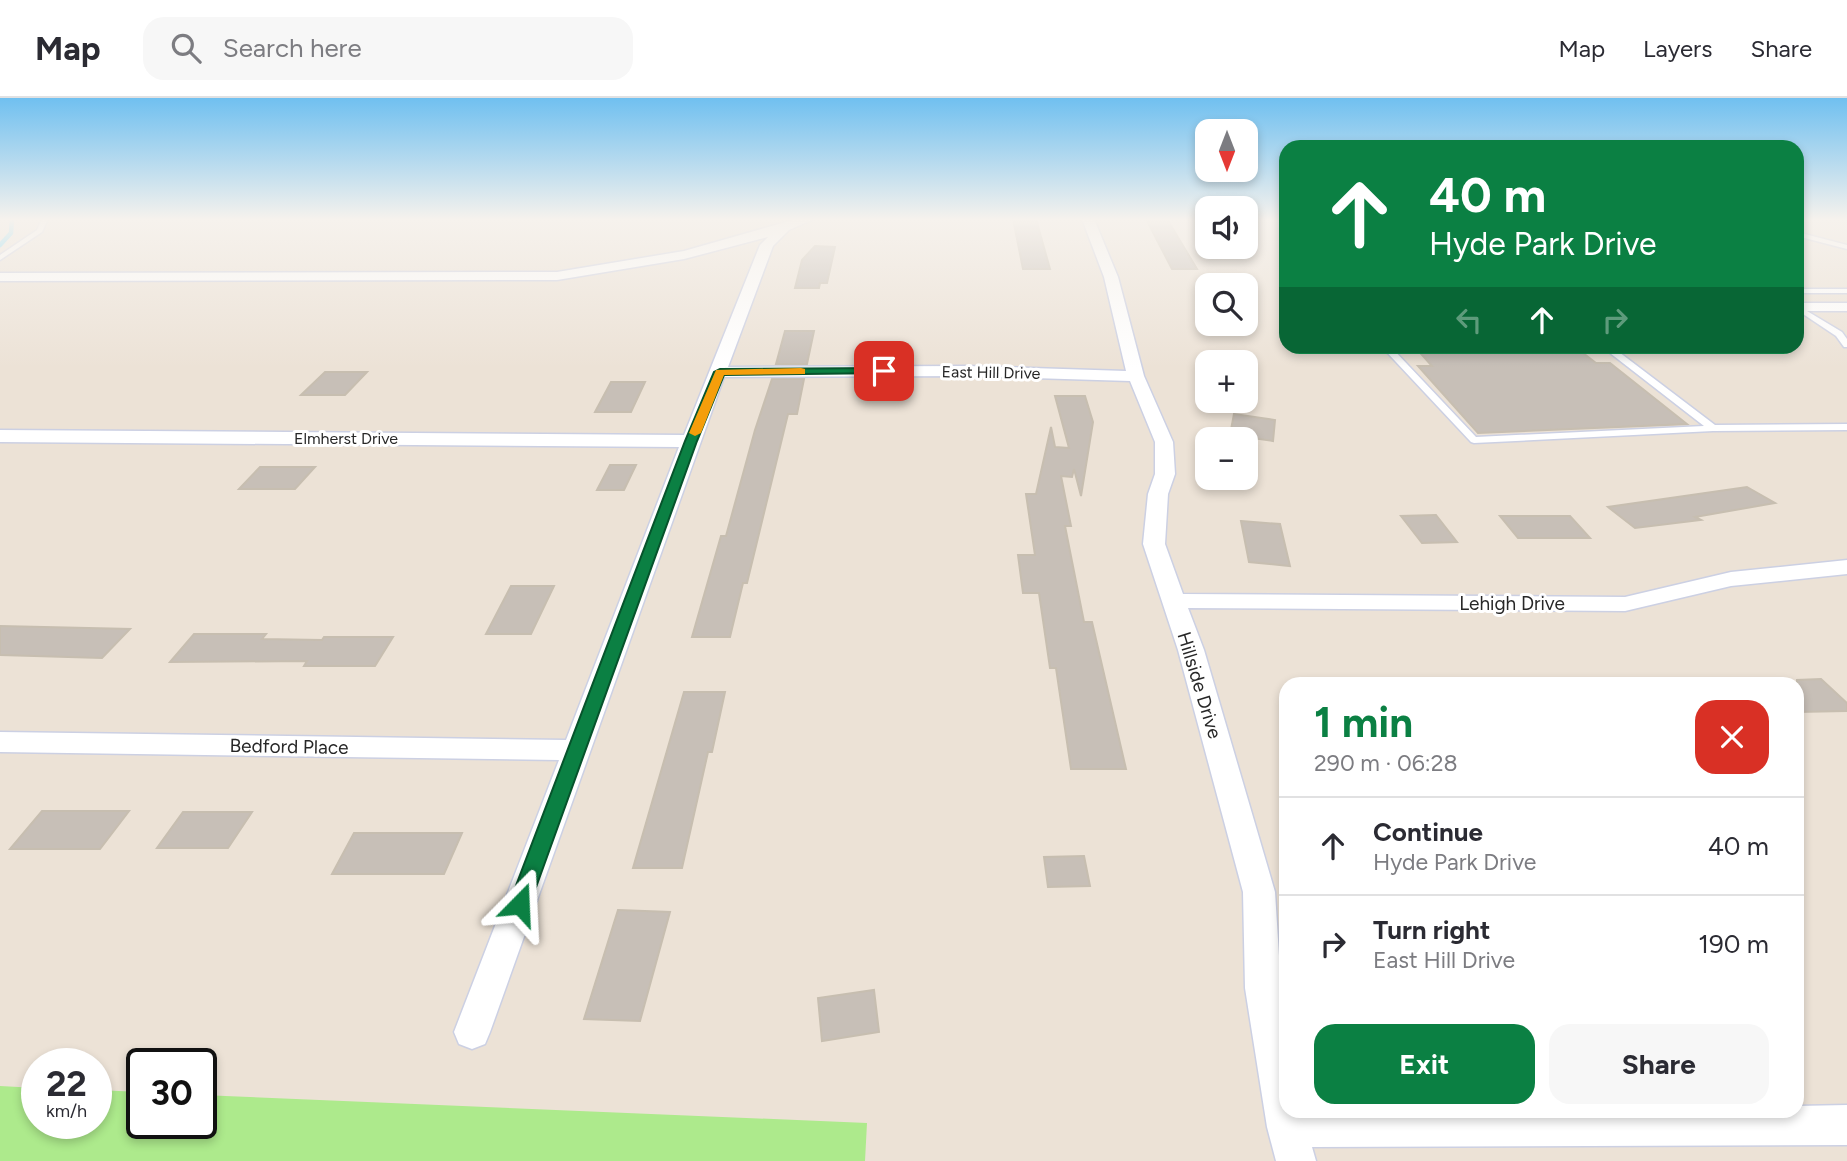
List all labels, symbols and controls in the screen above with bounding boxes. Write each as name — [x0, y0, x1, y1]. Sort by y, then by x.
search box — [143, 17, 633, 80]
text: Map — [35, 29, 101, 68]
icon: search — [167, 29, 205, 67]
text: Search here — [223, 32, 362, 64]
text: Map — [1558, 34, 1605, 63]
text: Layers — [1643, 34, 1712, 63]
text: Share — [1750, 34, 1812, 63]
north arrow — [1195, 119, 1258, 182]
map controls — [1195, 119, 1258, 490]
text: 40 m — [1429, 165, 1546, 224]
icon: ahead — [1314, 168, 1405, 259]
button: sound — [1195, 196, 1258, 259]
text: Hyde Park Drive — [1429, 225, 1656, 263]
button: search — [1195, 273, 1258, 336]
icon: left — [1450, 301, 1488, 339]
icon: ahead — [1523, 301, 1561, 339]
icon: right — [1596, 301, 1634, 339]
pin — [854, 341, 914, 401]
button: + — [1195, 350, 1258, 413]
icon: arrive — [865, 352, 903, 390]
street label: East Hill Drive — [941, 362, 1041, 383]
button: − — [1195, 427, 1258, 490]
street label: Elmherst Drive — [294, 429, 398, 448]
street label: Lehigh Drive — [1459, 592, 1565, 615]
street label: Hillside Drive — [1172, 629, 1227, 741]
text: 1 min — [1314, 697, 1413, 748]
button: close — [1695, 700, 1769, 774]
street label: Bedford Place — [229, 734, 349, 759]
text: 290 m · 06:28 — [1314, 749, 1458, 777]
text: Continue — [1373, 816, 1483, 848]
icon: ahead — [1314, 827, 1352, 865]
text: 40 m — [1708, 830, 1769, 862]
text: Hyde Park Drive — [1373, 848, 1536, 876]
position arrow — [483, 867, 557, 941]
text: Turn right — [1373, 914, 1490, 946]
icon: right — [1314, 925, 1352, 963]
text: 190 m — [1698, 928, 1769, 960]
text: East Hill Drive — [1373, 946, 1515, 974]
button: Exit — [1314, 1024, 1535, 1104]
button: Share — [1549, 1024, 1769, 1104]
speed limit sign: 30 — [126, 1048, 217, 1139]
text: 22 — [46, 1063, 87, 1105]
text: km/h — [46, 1100, 87, 1122]

